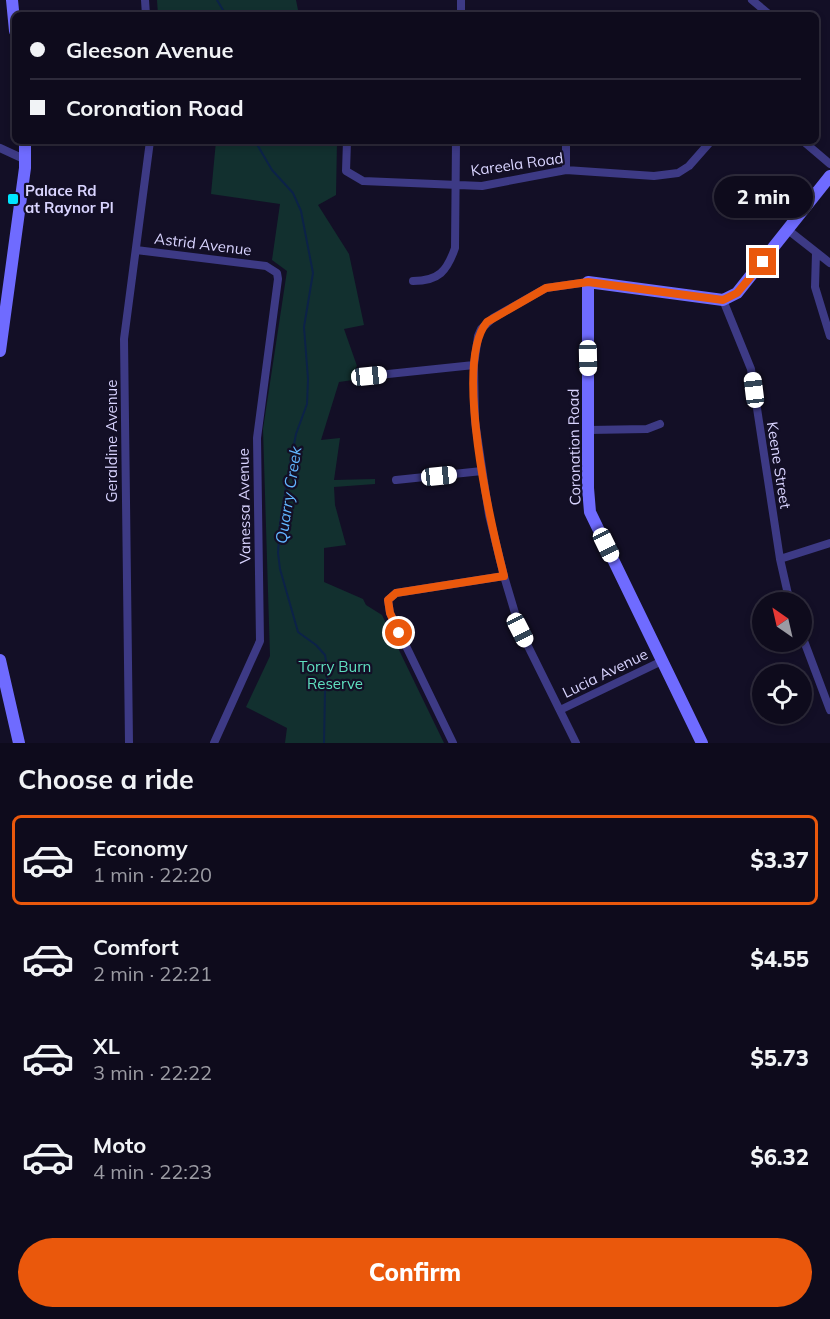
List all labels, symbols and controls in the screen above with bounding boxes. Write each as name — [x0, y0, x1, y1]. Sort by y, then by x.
text: Gleeson Avenue — [66, 36, 234, 64]
text: Coronation Road — [66, 94, 244, 122]
street label: Kareela Road — [469, 148, 565, 180]
callout: 2 min — [714, 175, 813, 217]
place label: Palace Rd at Raynor Pl — [25, 181, 114, 217]
text: 2 min — [737, 184, 790, 209]
marker: Palace Rd at Raynor Pl — [6, 192, 20, 206]
street label: Astrid Avenue — [153, 229, 253, 259]
route end — [749, 248, 776, 275]
car — [579, 340, 597, 376]
car — [350, 365, 388, 387]
car — [743, 371, 765, 409]
street label: Geraldine Avenue — [102, 380, 121, 502]
street label: Coronation Road — [563, 388, 585, 506]
street label: Keene Street — [763, 420, 795, 510]
water label: Quarry Creek — [270, 444, 306, 545]
street label: Vanessa Avenue — [233, 448, 255, 564]
car — [420, 465, 458, 487]
car — [590, 525, 622, 565]
north arrow — [752, 592, 812, 652]
map controls — [752, 592, 812, 724]
car — [504, 610, 536, 650]
route start — [385, 619, 412, 646]
street label: Lucia Avenue — [559, 644, 651, 702]
park label: Torry Burn Reserve — [299, 657, 371, 693]
button: locate — [752, 664, 812, 724]
text: Choose a ride — [18, 762, 194, 796]
icon: car — [21, 833, 75, 887]
text: Economy — [93, 834, 188, 862]
text: $3.37 — [750, 846, 809, 874]
text: 1 min · 22:20 — [93, 862, 212, 887]
icon: car — [21, 932, 75, 986]
text: Comfort — [93, 933, 179, 961]
text: $4.55 — [750, 945, 809, 973]
text: 2 min · 22:21 — [93, 961, 212, 986]
icon: car — [21, 1031, 75, 1085]
text: XL — [93, 1032, 120, 1060]
text: $5.73 — [750, 1044, 809, 1072]
text: 3 min · 22:22 — [93, 1060, 212, 1085]
icon: car — [21, 1130, 75, 1184]
text: Moto — [93, 1131, 146, 1159]
text: $6.32 — [750, 1143, 809, 1171]
text: 4 min · 22:23 — [93, 1159, 212, 1184]
button: Confirm — [18, 1238, 812, 1307]

